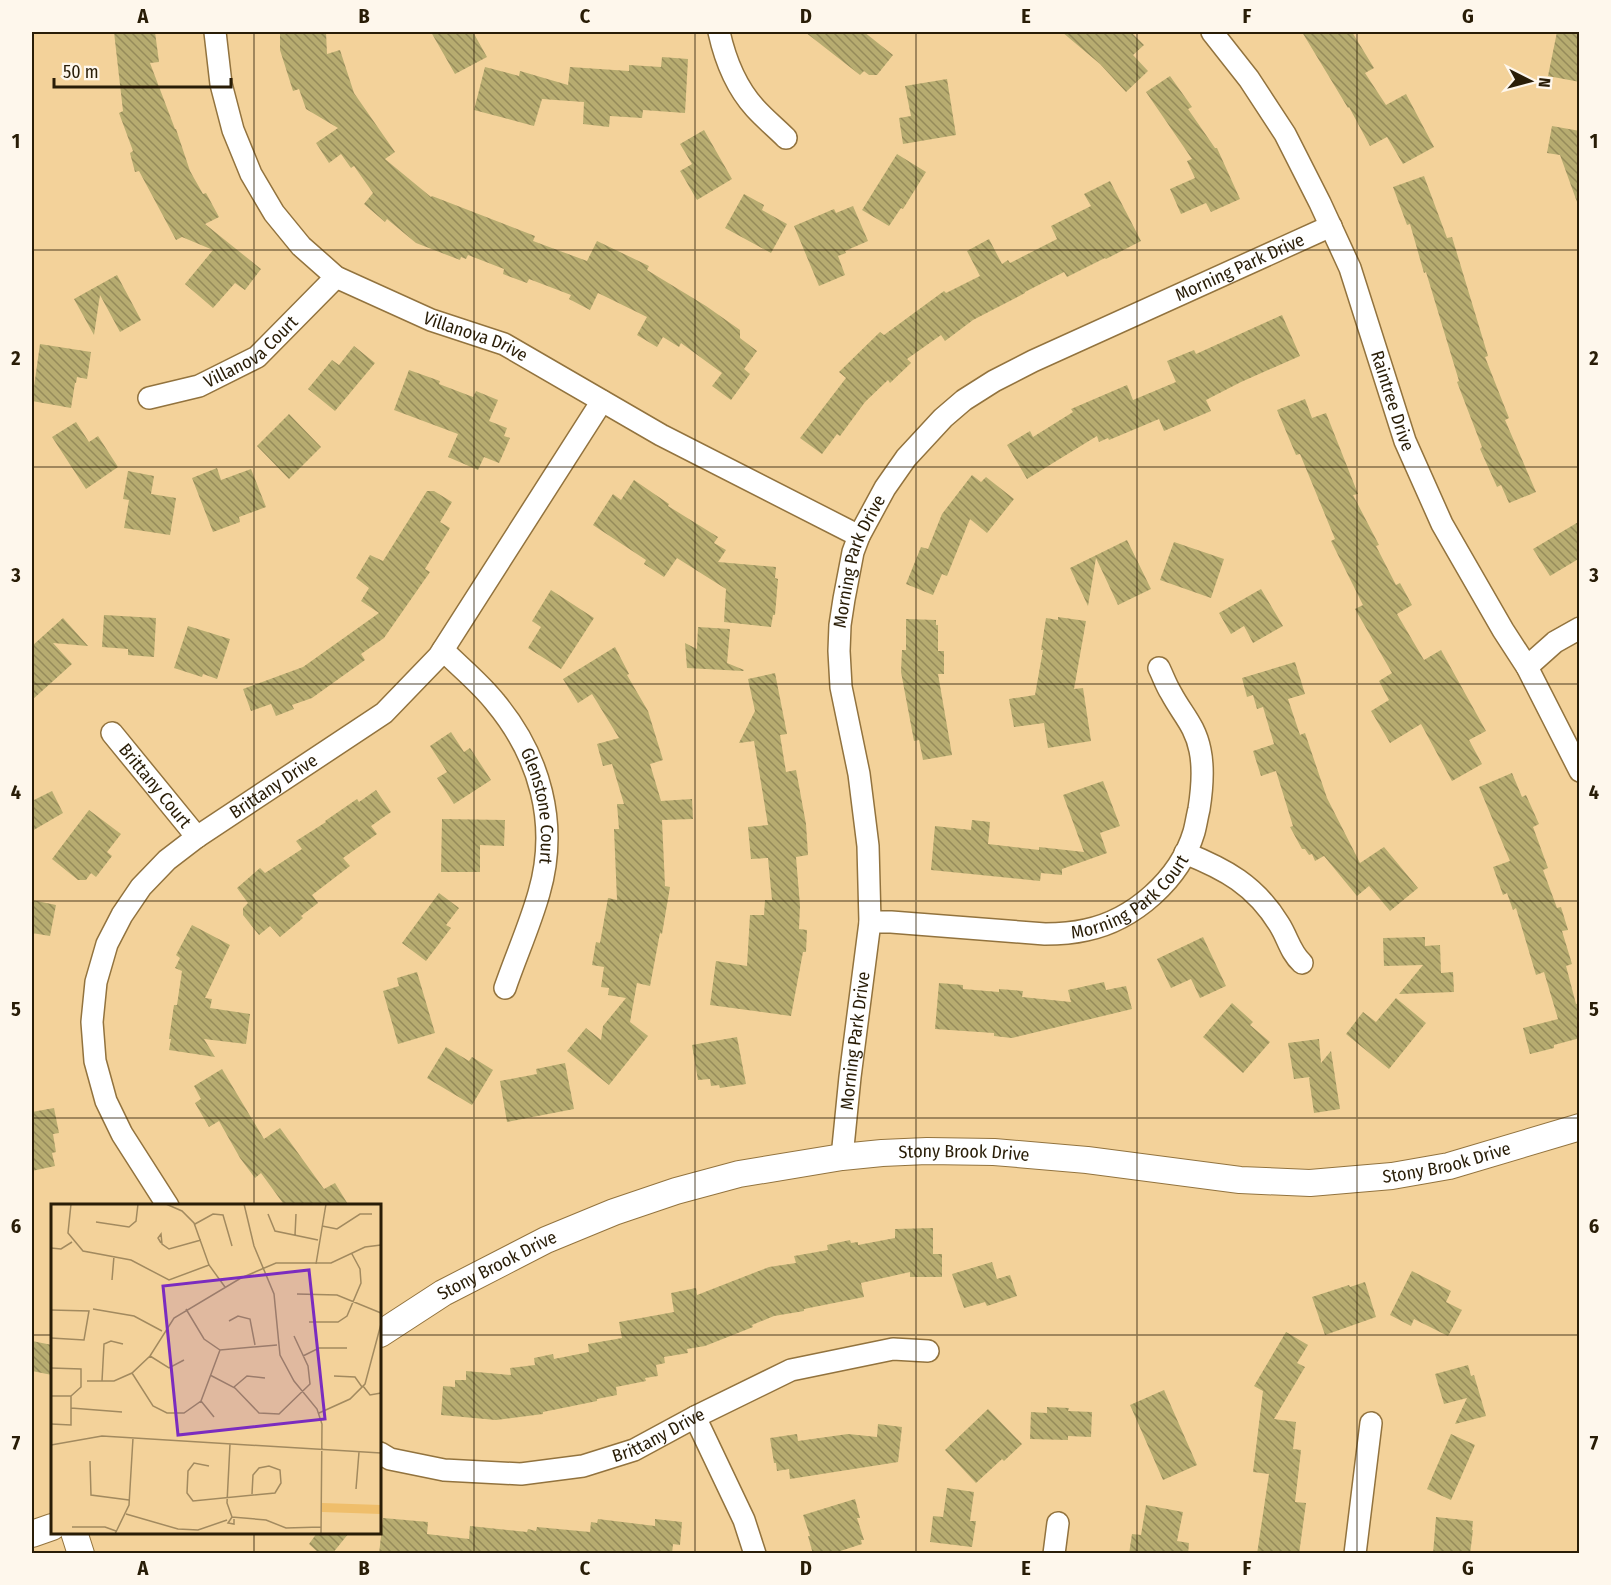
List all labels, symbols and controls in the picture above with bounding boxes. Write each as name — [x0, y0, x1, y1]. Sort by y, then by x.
text: A — [137, 4, 150, 28]
text: B — [358, 4, 370, 28]
text: C — [580, 4, 591, 28]
text: D — [800, 4, 812, 28]
text: E — [1021, 4, 1031, 28]
text: F — [1243, 4, 1252, 28]
text: G — [1462, 4, 1474, 28]
scale bar — [54, 51, 231, 89]
north arrow — [1500, 51, 1560, 111]
text: 50 m — [63, 61, 99, 83]
text: N — [1534, 77, 1554, 88]
text: 1 — [12, 129, 20, 153]
text: 1 — [1590, 129, 1598, 153]
street label: Morning Park Drive — [1172, 229, 1308, 306]
street label: Villanova Drive — [420, 307, 532, 366]
street label: Villanova Court — [200, 311, 303, 393]
text: 2 — [10, 346, 21, 370]
text: 2 — [1588, 346, 1599, 370]
street label: Raintree Drive — [1366, 348, 1419, 455]
street label: Morning Park Drive — [829, 491, 890, 629]
text: 3 — [10, 563, 21, 587]
text: 3 — [1588, 563, 1599, 587]
street label: Brittany Court — [114, 739, 196, 832]
street label: Glenstone Court — [516, 744, 558, 866]
street label: Brittany Drive — [225, 749, 322, 823]
text: 4 — [11, 780, 21, 804]
text: 4 — [1589, 780, 1599, 804]
street label: Morning Park Court — [1069, 851, 1193, 944]
street label: Morning Park Drive — [836, 970, 875, 1111]
text: 5 — [11, 997, 21, 1021]
text: 5 — [1589, 997, 1599, 1021]
street label: Stony Brook Drive — [1382, 1137, 1513, 1188]
street label: Stony Brook Drive — [898, 1140, 1031, 1166]
inset map — [51, 1204, 381, 1534]
text: 6 — [11, 1214, 21, 1238]
text: 6 — [1589, 1214, 1599, 1238]
street label: Stony Brook Drive — [433, 1226, 560, 1305]
street label: Brittany Drive — [609, 1403, 708, 1467]
text: 7 — [12, 1431, 21, 1455]
text: 7 — [1590, 1431, 1599, 1455]
text: A — [137, 1556, 150, 1580]
text: B — [358, 1556, 370, 1580]
text: C — [580, 1556, 591, 1580]
text: D — [800, 1556, 812, 1580]
text: E — [1021, 1556, 1031, 1580]
text: F — [1243, 1556, 1252, 1580]
text: G — [1462, 1556, 1474, 1580]

